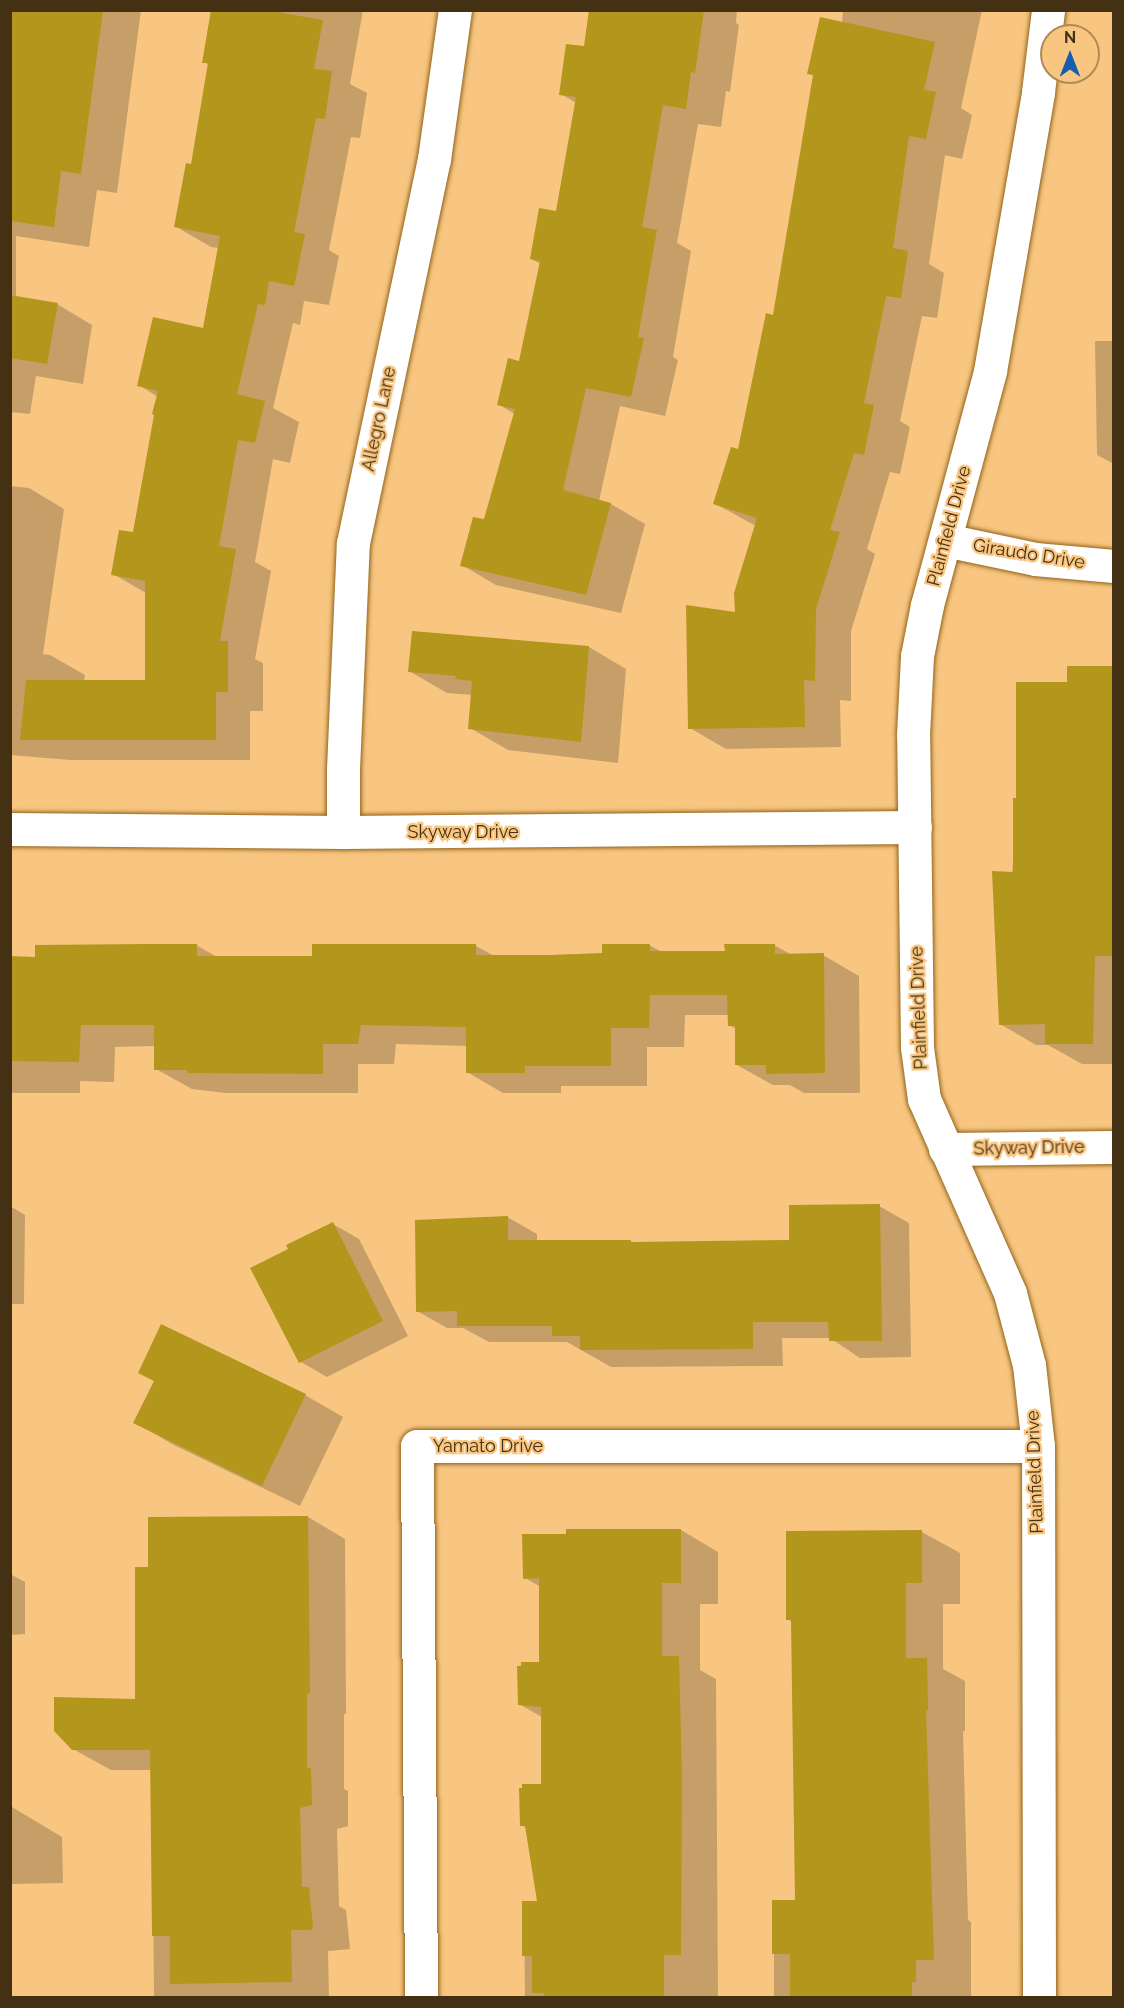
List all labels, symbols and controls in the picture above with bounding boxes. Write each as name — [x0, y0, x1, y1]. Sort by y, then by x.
north arrow — [1040, 24, 1100, 84]
text: N — [1064, 28, 1076, 47]
street label: Allegro Lane — [357, 365, 401, 473]
street label: Plainfield Drive — [923, 464, 975, 588]
street label: Giraudo Drive — [971, 534, 1087, 574]
street label: Skyway Drive — [407, 821, 519, 843]
street label: Plainfield Drive — [906, 946, 932, 1070]
street label: Skyway Drive — [973, 1136, 1085, 1160]
street label: Plainfield Drive — [1022, 1410, 1048, 1534]
street label: Yamato Drive — [433, 1435, 543, 1457]

